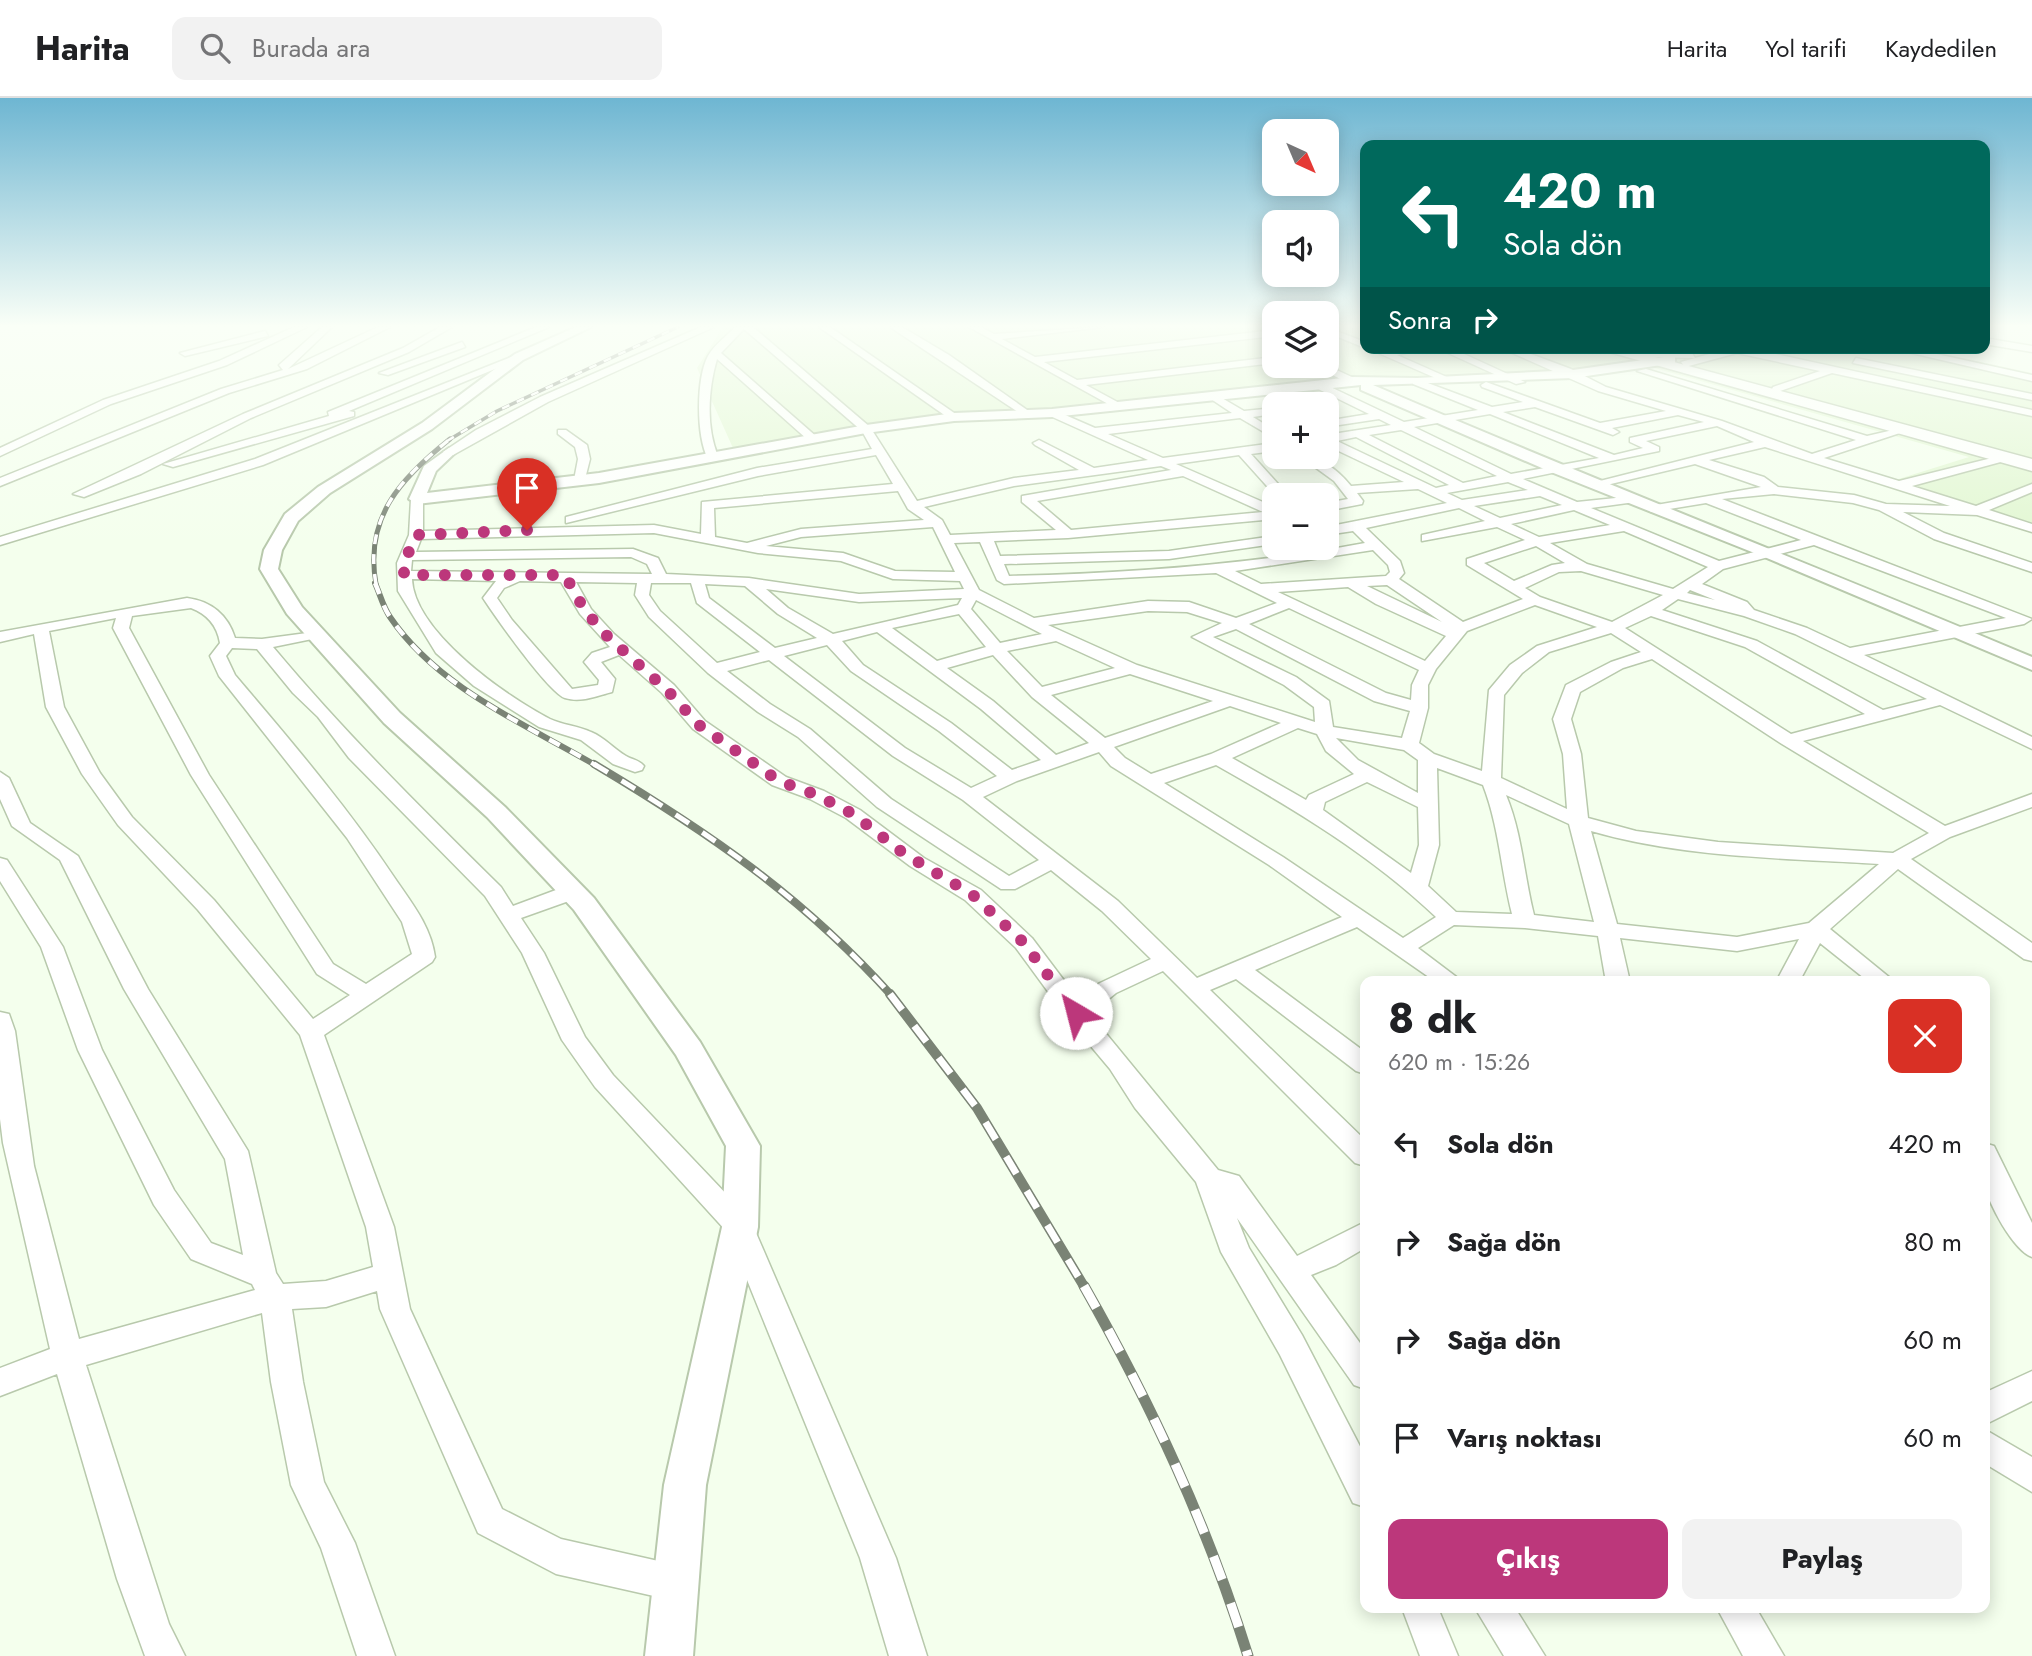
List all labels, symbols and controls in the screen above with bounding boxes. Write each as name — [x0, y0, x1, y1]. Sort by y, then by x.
search box — [172, 17, 662, 80]
text: Harita — [35, 25, 130, 72]
icon: search — [196, 29, 234, 67]
text: Burada ara — [252, 29, 370, 67]
text: Harita — [1667, 31, 1727, 66]
text: Yol tarifi — [1765, 31, 1847, 66]
text: Kaydedilen — [1885, 31, 1997, 66]
north arrow — [1262, 119, 1339, 196]
map controls — [1262, 119, 1339, 560]
text: 420 m — [1503, 156, 1657, 226]
icon: left — [1388, 168, 1479, 259]
button: sound — [1262, 210, 1339, 287]
text: Sola dön — [1503, 221, 1623, 267]
button: layers — [1262, 301, 1339, 378]
text: Sonra — [1388, 301, 1452, 339]
icon: right — [1466, 301, 1504, 339]
button: + — [1262, 392, 1339, 469]
pin — [497, 458, 557, 530]
icon: arrive — [508, 469, 546, 507]
button: − — [1262, 483, 1339, 560]
position arrow — [1039, 976, 1113, 1050]
text: 8 dk — [1388, 988, 1477, 1049]
button: close — [1888, 999, 1962, 1073]
text: 620 m · 15:26 — [1388, 1045, 1530, 1079]
icon: left — [1388, 1125, 1426, 1163]
text: Sola dön — [1447, 1125, 1554, 1163]
text: 420 m — [1888, 1125, 1962, 1163]
icon: right — [1388, 1223, 1426, 1261]
text: Sağa dön — [1447, 1223, 1561, 1261]
text: 80 m — [1904, 1223, 1962, 1261]
icon: right — [1388, 1321, 1426, 1359]
text: Sağa dön — [1447, 1321, 1561, 1359]
text: 60 m — [1903, 1321, 1962, 1359]
icon: arrive — [1388, 1419, 1426, 1457]
text: Varış noktası — [1447, 1419, 1602, 1457]
text: 60 m — [1903, 1419, 1962, 1457]
button: Çıkış — [1388, 1519, 1668, 1599]
button: Paylaş — [1682, 1519, 1962, 1599]

